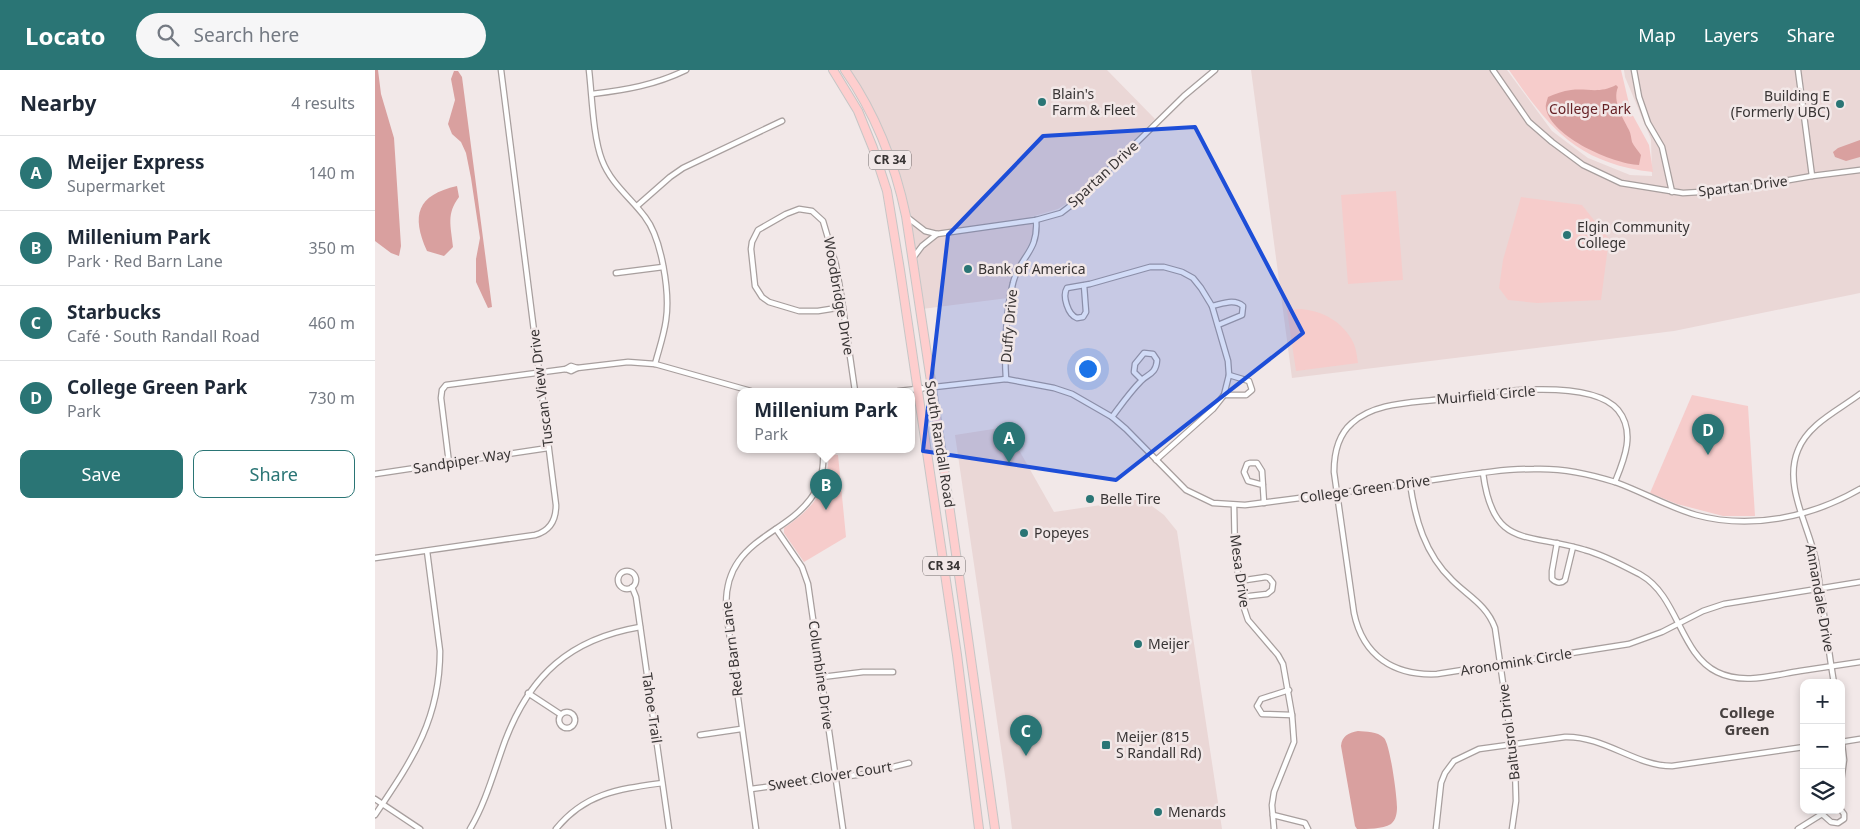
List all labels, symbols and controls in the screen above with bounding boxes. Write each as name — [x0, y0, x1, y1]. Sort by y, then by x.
search box — [136, 13, 486, 58]
text: Locato — [25, 19, 106, 52]
icon: search — [154, 21, 182, 49]
text: Search here — [194, 22, 299, 48]
text: Map — [1638, 23, 1676, 47]
text: Layers — [1704, 23, 1759, 47]
text: Share — [1787, 23, 1835, 47]
place label: Blain's Farm & Fleet — [1052, 84, 1135, 119]
place label: Building E (Formerly UBC) — [1731, 86, 1830, 121]
text: Nearby — [20, 89, 96, 117]
text: 4 results — [291, 92, 355, 114]
marker: Blain's Farm & Fleet — [1036, 96, 1048, 108]
marker: Building E (Formerly UBC) — [1834, 98, 1846, 110]
park label: College Park — [1549, 99, 1632, 118]
street label: Spartan Drive — [1063, 136, 1142, 211]
text: Meijer Express — [67, 149, 205, 175]
road number: CR 34 — [869, 150, 911, 170]
text: A — [30, 162, 42, 184]
text: 140 m — [308, 162, 355, 184]
street label: Spartan Drive — [1697, 171, 1789, 200]
text: Supermarket — [67, 175, 165, 197]
place label: Elgin Community College — [1577, 217, 1690, 252]
text: Millenium Park — [67, 224, 211, 250]
marker: Elgin Community College — [1561, 229, 1573, 241]
street label: Woodbridge Drive — [820, 235, 859, 357]
text: B — [31, 237, 41, 259]
text: 350 m — [308, 237, 355, 259]
text: Park · Red Barn Lane — [67, 250, 223, 272]
place label: Bank of America — [978, 259, 1086, 278]
marker: Bank of America — [962, 263, 974, 275]
street label: Duffy Drive — [996, 288, 1021, 364]
text: Starbucks — [67, 299, 161, 325]
text: C — [31, 312, 41, 334]
text: 460 m — [308, 312, 355, 334]
text: Café · South Randall Road — [67, 325, 260, 347]
street label: Tuscan View Drive — [524, 328, 557, 448]
your location — [1075, 356, 1101, 382]
text: College Green Park — [67, 374, 247, 400]
street label: South Randall Road — [921, 379, 960, 509]
street label: Muirfield Circle — [1436, 381, 1536, 408]
text: D — [30, 387, 42, 409]
text: 730 m — [308, 387, 355, 409]
popup — [737, 388, 915, 453]
text: Millenium Park — [754, 397, 898, 423]
text: Park — [67, 400, 101, 422]
pin: D — [1692, 414, 1724, 455]
pin: A — [993, 422, 1025, 463]
text: Park — [754, 423, 788, 445]
street label: Sandpiper Way — [412, 443, 513, 478]
button: Save — [20, 450, 183, 498]
button: Share — [193, 450, 355, 498]
pin: B — [810, 469, 842, 510]
street label: College Green Drive — [1299, 470, 1431, 507]
place label: Belle Tire — [1100, 489, 1161, 508]
marker: Belle Tire — [1084, 493, 1096, 505]
place label: Popeyes — [1034, 523, 1089, 542]
marker: Popeyes — [1018, 527, 1030, 539]
street label: Mesa Drive — [1226, 533, 1255, 609]
street label: Annandale Drive — [1802, 543, 1839, 653]
road number: CR 34 — [923, 556, 965, 576]
street label: Red Barn Lane — [716, 600, 747, 698]
street label: Columbine Drive — [804, 619, 839, 731]
place label: Meijer — [1148, 634, 1190, 653]
marker: Meijer — [1132, 638, 1144, 650]
street label: Aronomink Circle — [1459, 643, 1573, 680]
street label: Tahoe Trail — [638, 672, 667, 744]
map controls — [1800, 679, 1845, 814]
button: + — [1800, 679, 1845, 724]
street label: Baltusrol Drive — [1493, 683, 1524, 781]
district label: College Green — [1719, 702, 1775, 739]
pin: C — [1010, 715, 1042, 756]
button: − — [1800, 724, 1845, 769]
place label: Meijer (815 S Randall Rd) — [1116, 727, 1201, 762]
marker: Meijer (815 S Randall Rd) — [1100, 739, 1112, 751]
street label: Sweet Clover Court — [767, 756, 893, 795]
button: layers — [1800, 769, 1845, 814]
place label: Menards — [1168, 802, 1226, 821]
marker: Menards — [1152, 806, 1164, 818]

